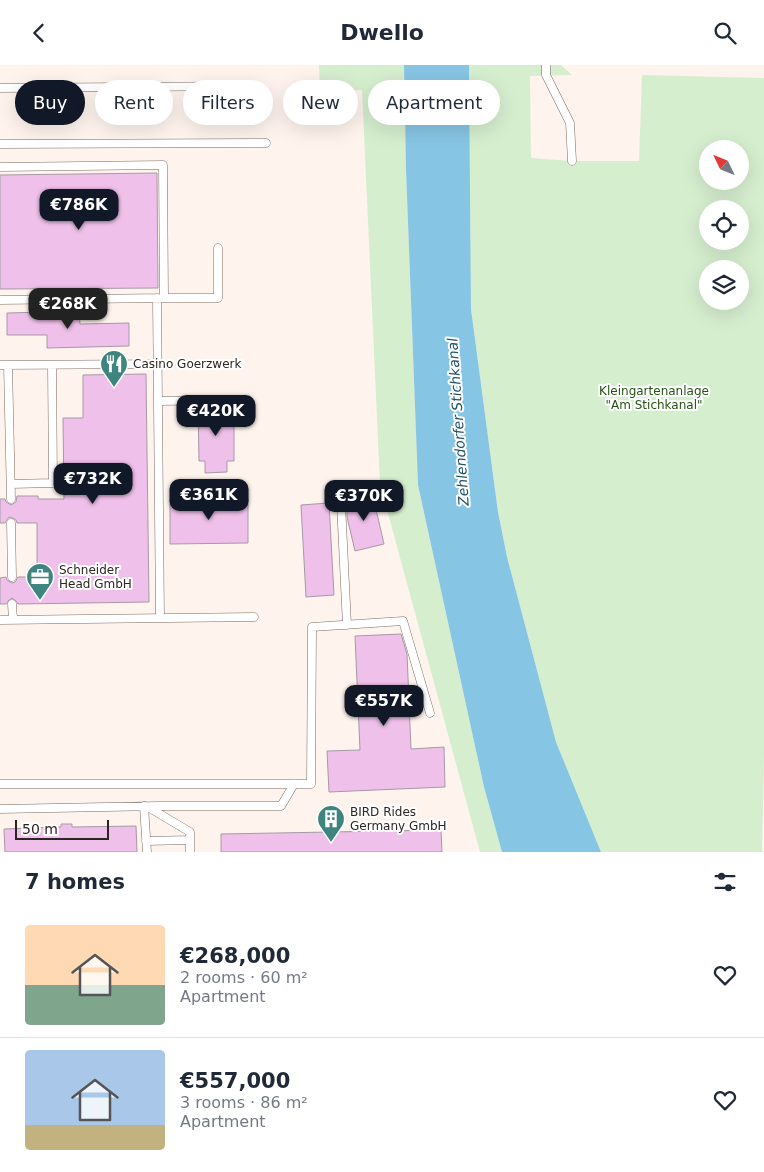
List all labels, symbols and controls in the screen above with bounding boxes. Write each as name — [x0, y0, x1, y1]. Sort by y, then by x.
icon: back — [25, 19, 53, 47]
icon: search — [711, 19, 739, 47]
text: Dwello — [340, 20, 424, 45]
chip: Buy — [15, 80, 85, 125]
chip: Rent — [95, 80, 173, 125]
chip: Filters — [183, 80, 273, 125]
chip: New — [283, 80, 358, 125]
chip: Apartment — [368, 80, 500, 125]
north arrow — [699, 140, 749, 190]
map controls — [699, 140, 749, 310]
pin: €786K — [44, 189, 114, 231]
text: €786K — [51, 195, 107, 214]
button: locate — [699, 200, 749, 250]
button: layers — [699, 260, 749, 310]
pin: €268K — [33, 287, 103, 330]
text: €268K — [40, 294, 96, 313]
water label: Zehlendorfer Stichkanal — [444, 337, 472, 507]
restaurant icon: Casino Goerzwerk — [99, 349, 129, 388]
place label: Casino Goerzwerk — [133, 357, 241, 371]
park label: Kleingartenanlage "Am Stichkanal" — [599, 384, 709, 412]
pin: €420K — [181, 395, 251, 437]
text: €420K — [188, 401, 244, 420]
pin: €732K — [58, 463, 128, 505]
text: €732K — [65, 469, 121, 488]
pin: €361K — [174, 479, 244, 521]
pin: €370K — [329, 479, 399, 522]
text: €361K — [181, 485, 237, 504]
text: €370K — [336, 486, 392, 505]
office icon: Schneider Head GmbH — [25, 562, 55, 601]
place label: Schneider Head GmbH — [59, 563, 132, 591]
pin: €557K — [349, 685, 419, 727]
text: €557K — [356, 691, 412, 710]
building icon: BIRD Rides Germany GmbH — [316, 804, 346, 843]
place label: BIRD Rides Germany GmbH — [350, 805, 447, 833]
scale bar — [15, 817, 109, 840]
text: 50 m — [22, 821, 58, 837]
icon: filters — [711, 868, 739, 896]
text: 7 homes — [25, 870, 125, 894]
text: €268,000 — [180, 944, 290, 968]
icon: home — [65, 945, 125, 1005]
icon: heart — [711, 961, 739, 989]
text: 2 rooms · 60 m² — [180, 968, 308, 987]
text: Apartment — [180, 987, 266, 1006]
text: €557,000 — [180, 1069, 290, 1093]
icon: home — [65, 1070, 125, 1130]
icon: heart — [711, 1086, 739, 1114]
text: 3 rooms · 86 m² — [180, 1093, 308, 1112]
text: Apartment — [180, 1112, 266, 1131]

